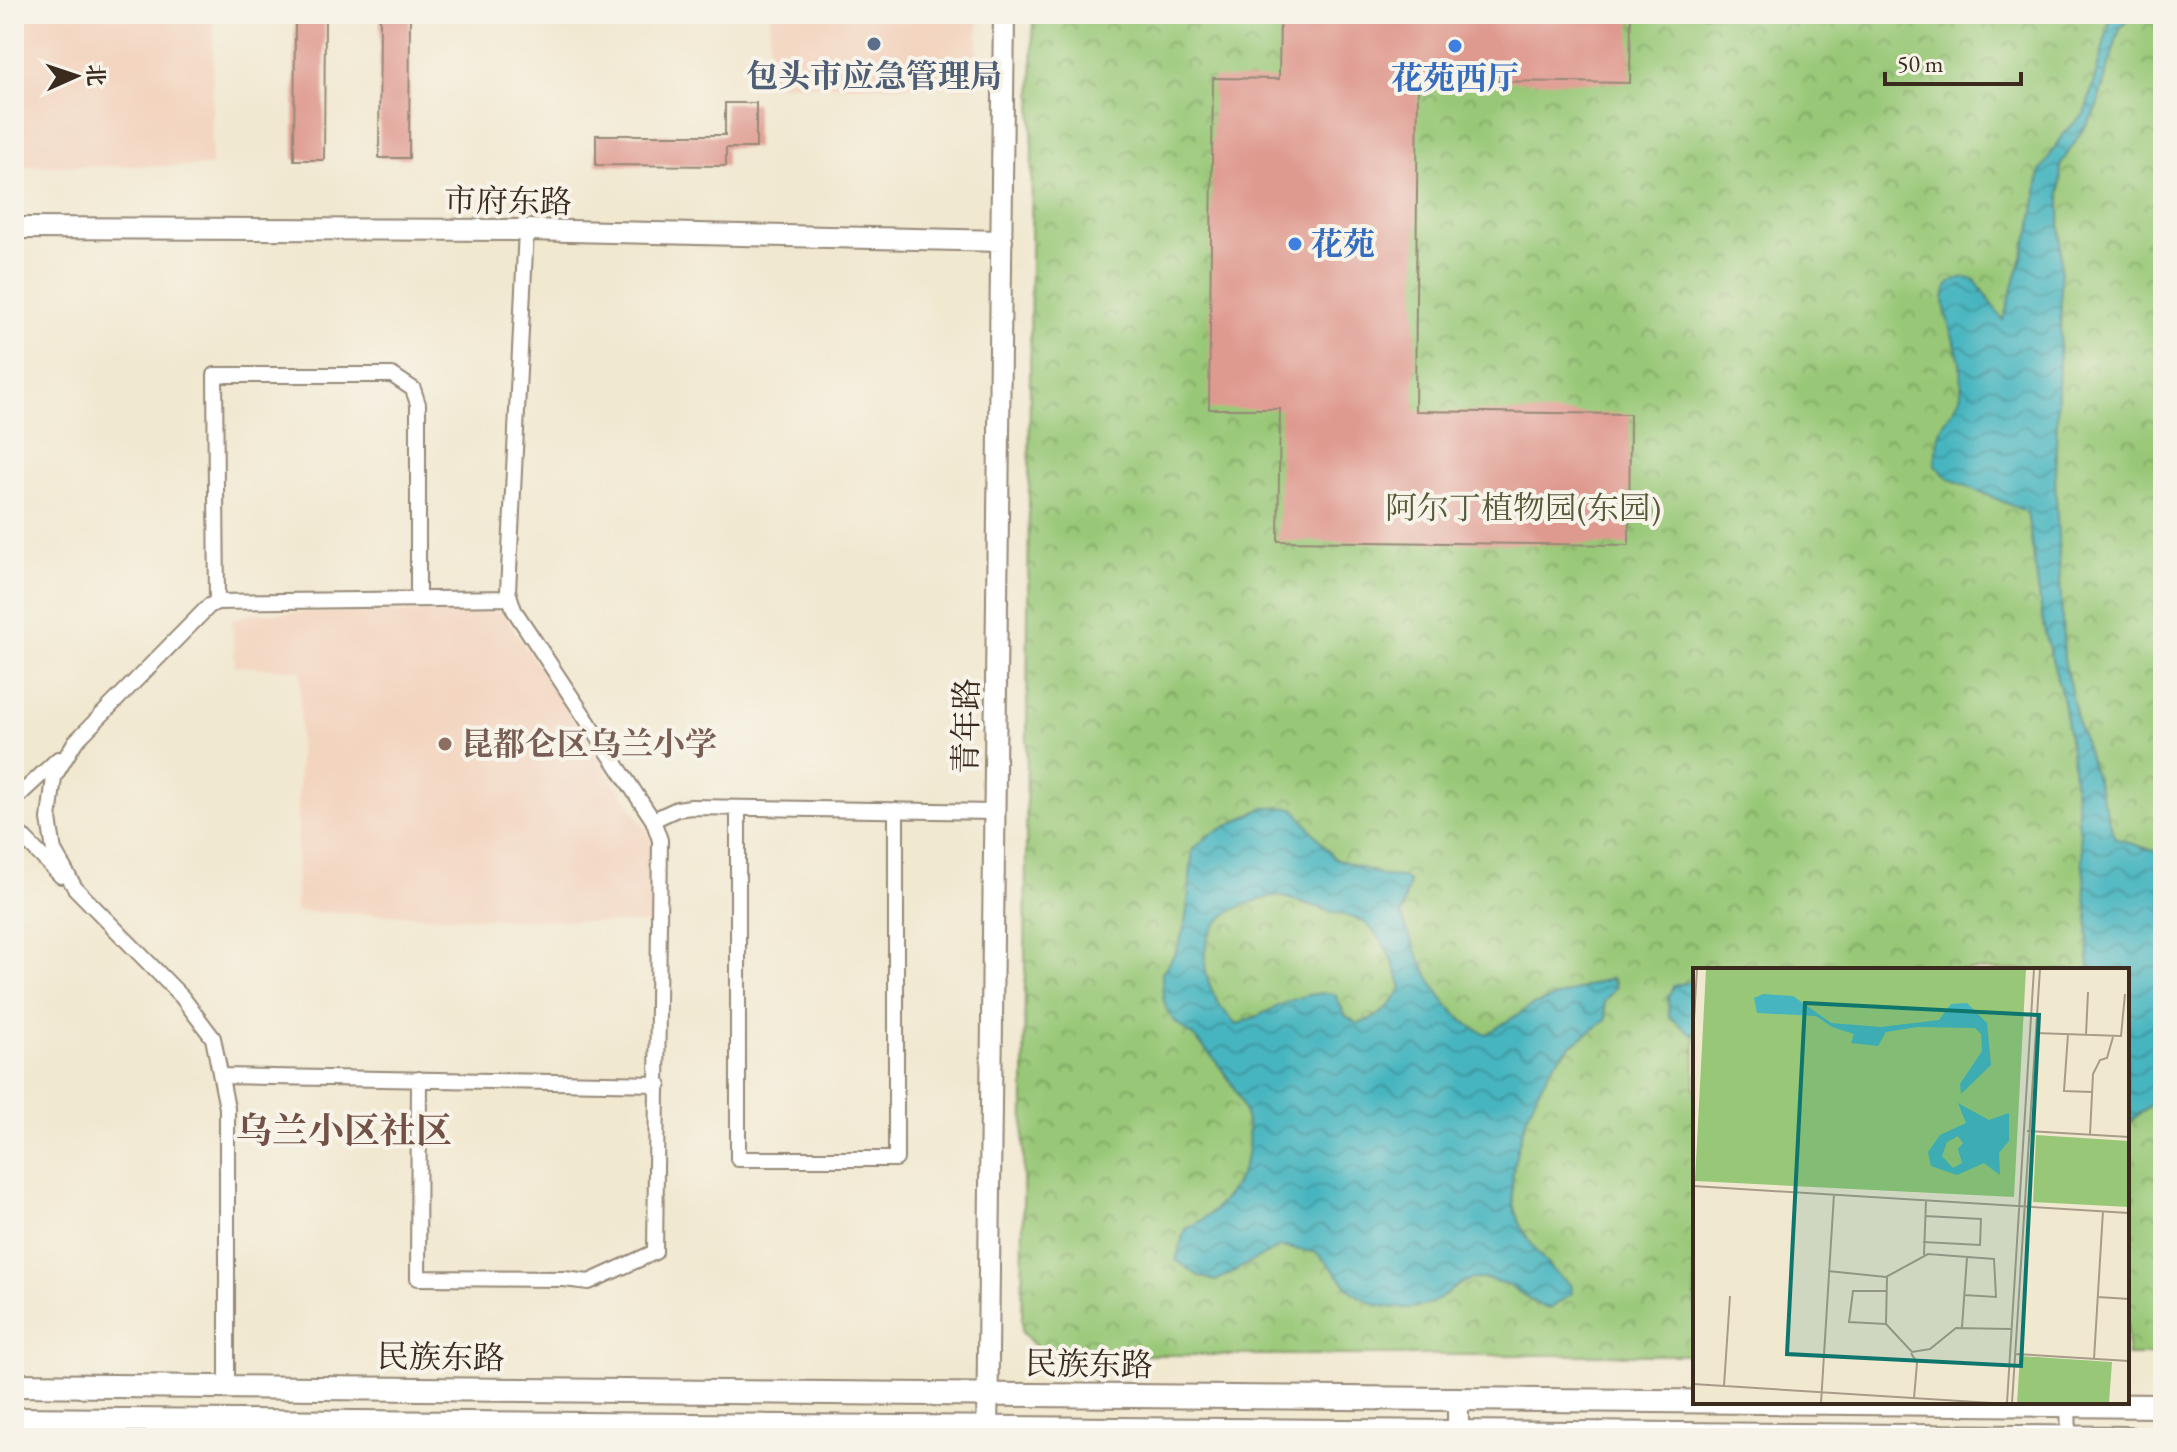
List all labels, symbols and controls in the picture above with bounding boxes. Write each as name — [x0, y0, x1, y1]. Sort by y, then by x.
marker: 包头市应急管理局 — [865, 35, 883, 53]
north arrow — [36, 36, 116, 116]
scale bar — [1885, 36, 2021, 86]
marker: 花苑西厅 — [1446, 37, 1464, 55]
text: 50 m — [1897, 48, 1944, 79]
place label: 包头市应急管理局 — [746, 55, 1002, 97]
place label: 花苑西厅 — [1391, 57, 1519, 99]
text: 北 — [80, 63, 111, 87]
street label: 市府东路 — [444, 179, 572, 223]
place label: 花苑 — [1311, 223, 1375, 265]
marker: 花苑 — [1286, 235, 1304, 253]
park label: 阿尔丁植物园(东园) — [1385, 487, 1661, 529]
street label: 青年路 — [944, 678, 988, 774]
place label: 昆都仑区乌兰小学 — [461, 723, 717, 765]
marker: 昆都仑区乌兰小学 — [436, 735, 454, 753]
inset map — [1693, 968, 2129, 1404]
district label: 乌兰小区社区 — [236, 1107, 452, 1154]
street label: 民族东路 — [377, 1335, 505, 1379]
street label: 民族东路 — [1025, 1342, 1153, 1386]

